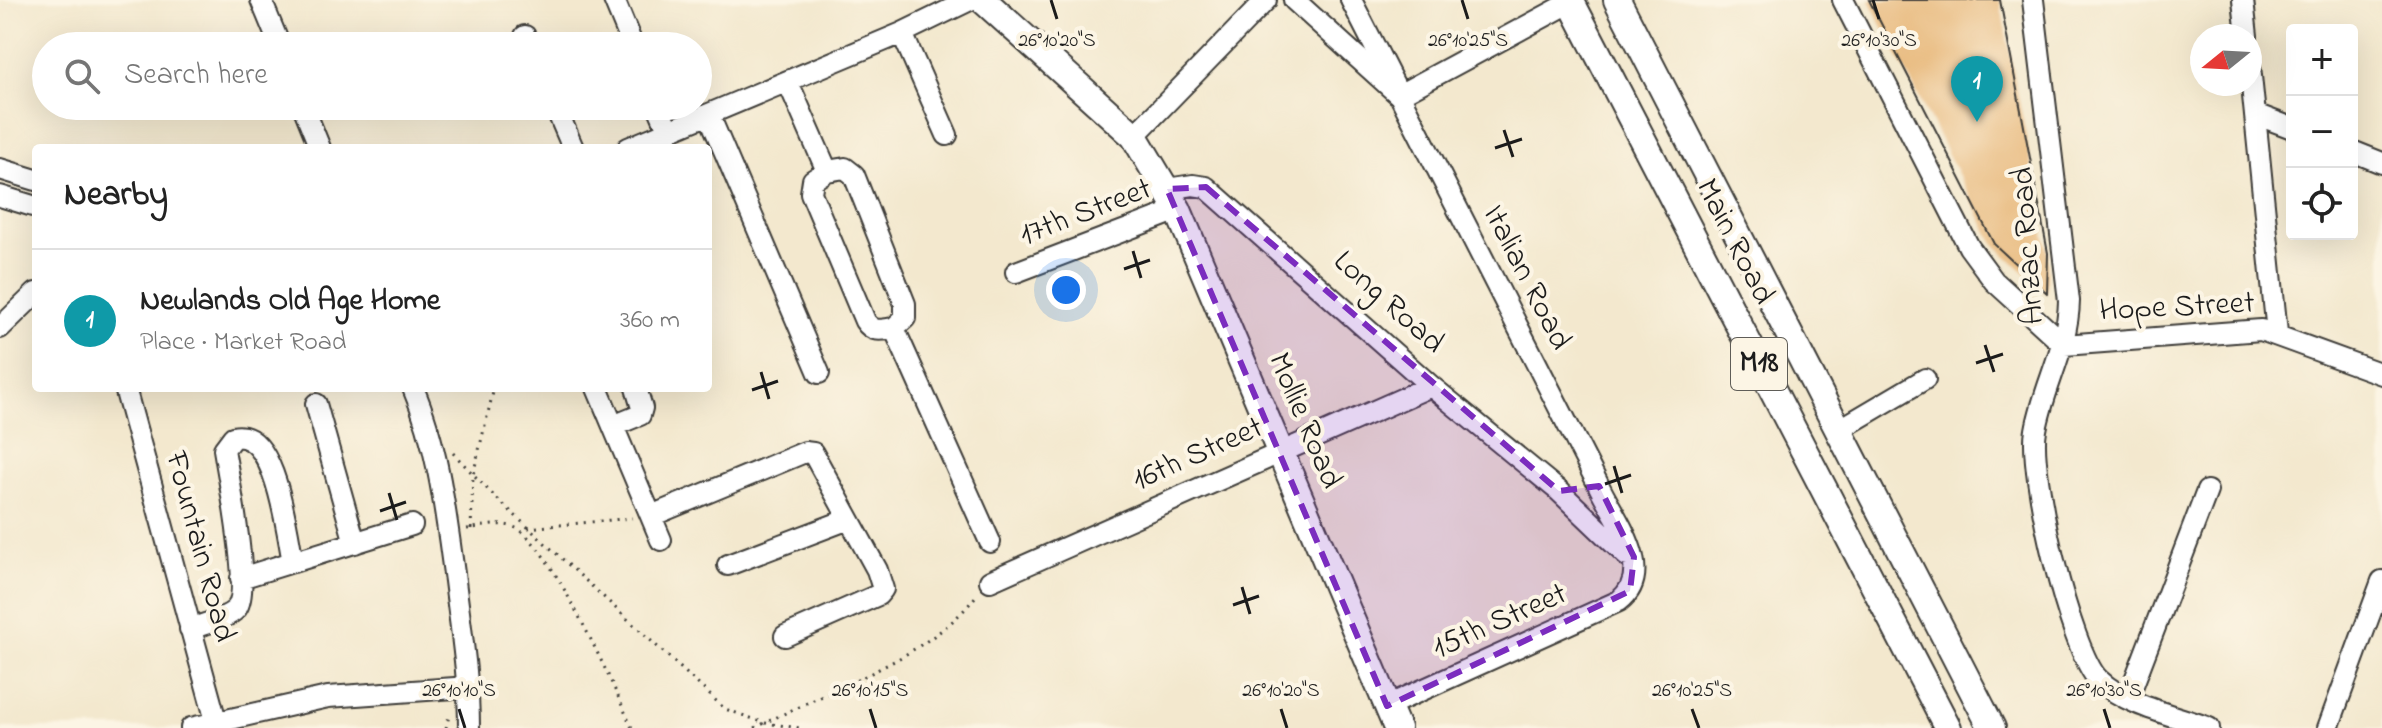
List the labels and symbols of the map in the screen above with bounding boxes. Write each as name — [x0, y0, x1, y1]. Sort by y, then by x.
north arrow — [2190, 24, 2262, 96]
text: 26°10'20"S — [1018, 27, 1096, 56]
text: 26°10'25"S — [1428, 27, 1508, 56]
text: 26°10'30"S — [1841, 27, 1917, 56]
pin: 1 — [1951, 56, 2003, 122]
street label: 17th Street — [1013, 166, 1159, 260]
street label: Anzac Road — [2000, 166, 2058, 326]
street label: Main Road — [1682, 171, 1786, 313]
street label: Italian Road — [1469, 197, 1583, 359]
street label: Long Road — [1322, 240, 1454, 366]
your location — [1046, 270, 1086, 310]
street label: Hope Street — [2098, 280, 2256, 336]
road number: M18 — [1731, 338, 1787, 390]
street label: Mollie Road — [1254, 346, 1354, 496]
street label: 16th Street — [1125, 405, 1271, 505]
street label: Fountain Road — [151, 445, 247, 648]
street label: 15th Street — [1425, 571, 1575, 673]
text: 26°10'10"S — [422, 677, 496, 706]
text: 26°10'15"S — [832, 677, 908, 706]
text: 26°10'20"S — [1242, 677, 1320, 706]
text: 26°10'25"S — [1652, 677, 1732, 706]
text: 26°10'30"S — [2066, 677, 2142, 706]

